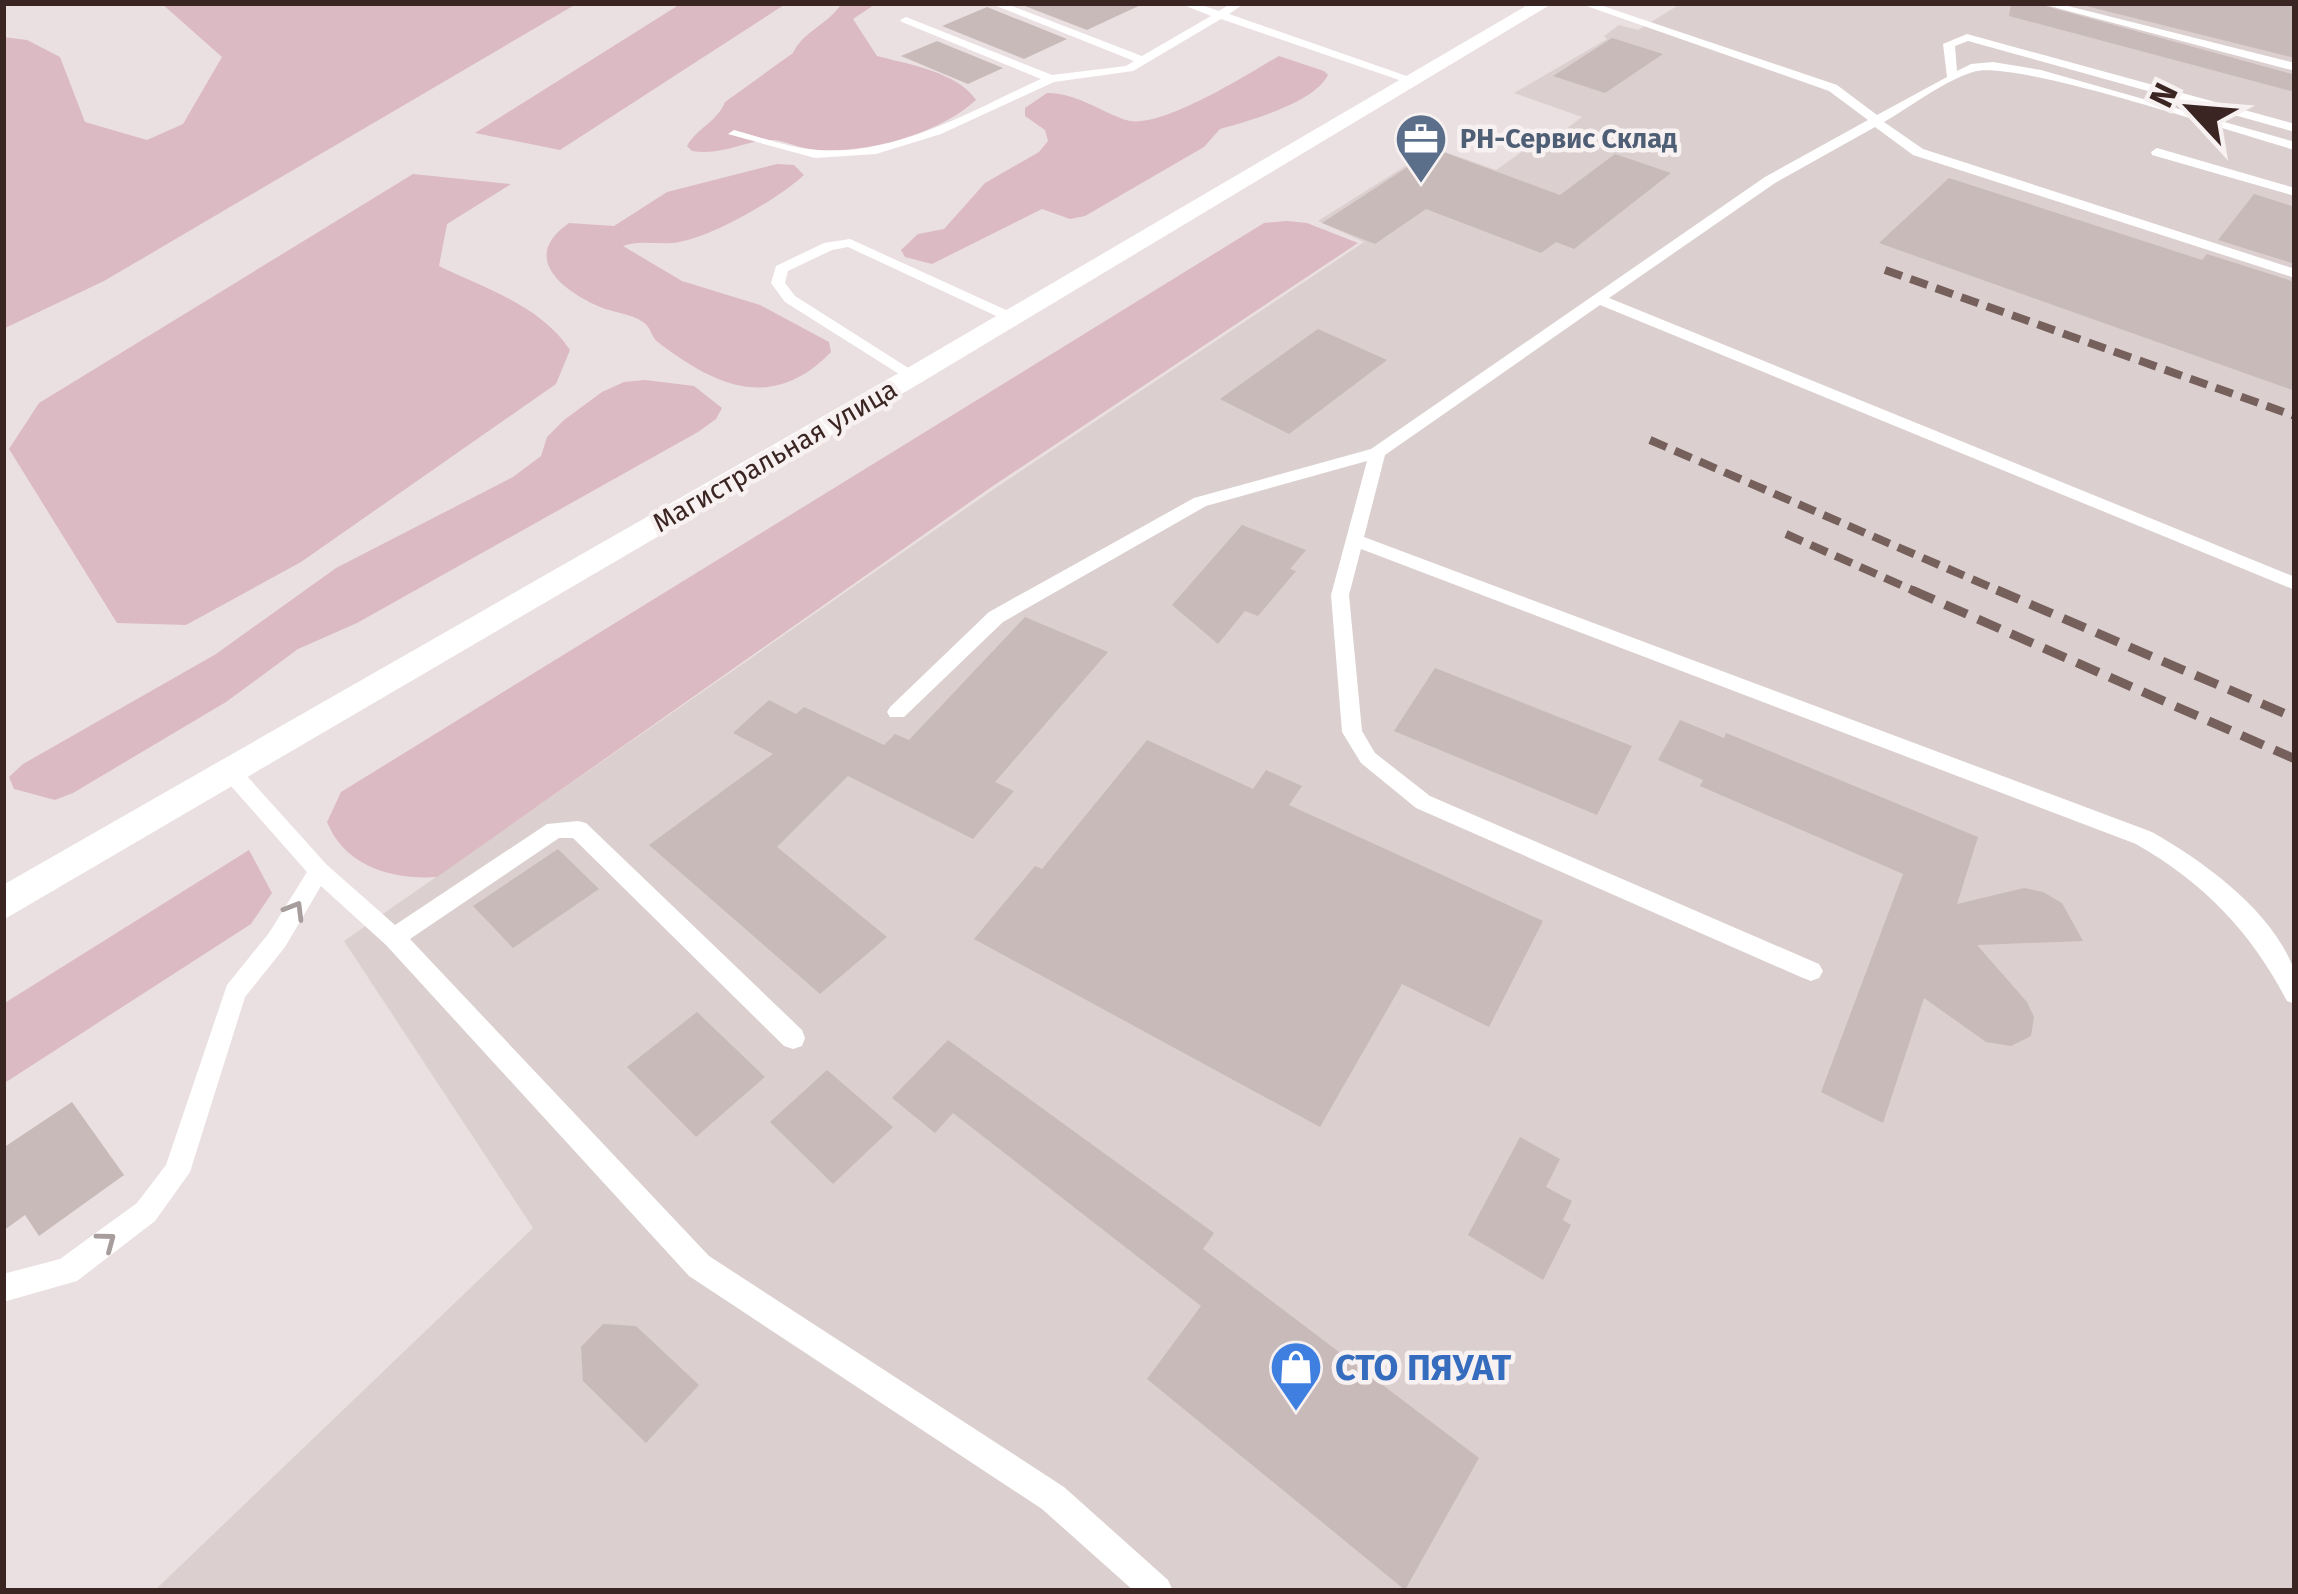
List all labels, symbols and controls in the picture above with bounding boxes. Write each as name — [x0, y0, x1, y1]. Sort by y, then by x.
north arrow — [2130, 48, 2250, 168]
text: N — [2141, 77, 2187, 114]
office icon: РН-Сервис Cклад — [1393, 111, 1449, 185]
place label: РН-Сервис Cклад — [1460, 123, 1677, 155]
street label: Магистральная улица — [647, 373, 903, 539]
one-way arrow — [281, 901, 303, 923]
one-way arrow — [93, 1234, 115, 1255]
shop icon: СТО ПЯУАТ — [1268, 1339, 1324, 1413]
place label: СТО ПЯУАТ — [1335, 1346, 1512, 1390]

